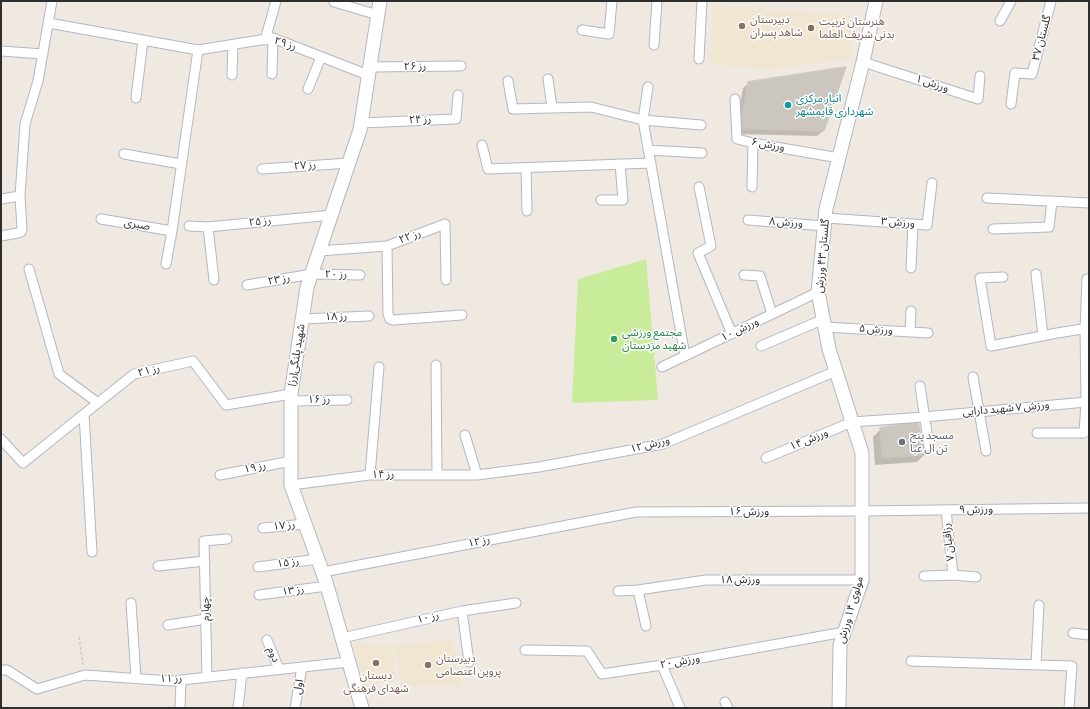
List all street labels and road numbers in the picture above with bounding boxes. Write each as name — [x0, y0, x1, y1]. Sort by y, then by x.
street label: گلستان ۳۷ — [1030, 14, 1054, 62]
street label: رز ۲۹ — [272, 34, 298, 54]
street label: رز ۲۶ — [404, 60, 426, 74]
street label: ورزش ۱ — [914, 72, 950, 96]
street label: رز ۲۴ — [409, 113, 431, 127]
street label: ورزش ۶ — [750, 135, 786, 155]
street label: رز ۲۷ — [293, 159, 317, 173]
street label: رز ۲۵ — [248, 214, 272, 230]
street label: ورزش ۸ — [769, 215, 803, 231]
street label: ورزش ۳ — [881, 215, 915, 231]
street label: صبری — [123, 216, 151, 234]
street label: گلستان ۴۳ ورزش — [813, 219, 833, 293]
street label: رز ۲۲ — [397, 227, 423, 247]
street label: رز ۲۰ — [325, 268, 347, 282]
street label: رز ۲۳ — [267, 272, 291, 288]
street label: رز ۱۸ — [325, 310, 347, 324]
street label: ورزش ۱۰ — [719, 315, 761, 345]
street label: ورزش ۵ — [859, 322, 893, 338]
street label: شهید پلنگی(رز) — [286, 323, 308, 387]
street label: رز ۲۱ — [137, 362, 161, 380]
street label: رز ۱۶ — [308, 393, 330, 407]
street label: ورزش ۷ شهید دارایی — [962, 399, 1050, 419]
street label: ورزش ۱۴ — [788, 426, 830, 454]
street label: ورزش ۱۲ — [629, 434, 671, 456]
street label: رز ۱۹ — [243, 459, 267, 477]
street label: رز ۱۴ — [372, 468, 394, 482]
street label: ورزش ۹ — [959, 503, 993, 517]
street label: ورزش ۱۶ — [729, 505, 769, 519]
street label: رز ۱۷ — [272, 518, 296, 534]
street label: رزاقیان ۷ — [940, 522, 958, 562]
street label: رز ۱۲ — [467, 533, 491, 551]
street label: رز ۱۵ — [276, 555, 300, 571]
street label: ورزش ۱۸ — [720, 573, 760, 587]
street label: مولوی ۱۴ ورزش — [835, 575, 867, 645]
street label: رز ۱۳ — [281, 583, 305, 599]
street label: چهارم — [199, 597, 213, 621]
street label: رز ۱۰ — [416, 609, 440, 627]
street label: دوم — [264, 645, 282, 665]
street label: ورزش ۲۰ — [659, 652, 701, 672]
street label: رز ۱۱ — [160, 672, 182, 686]
street label: اول — [291, 678, 307, 696]

